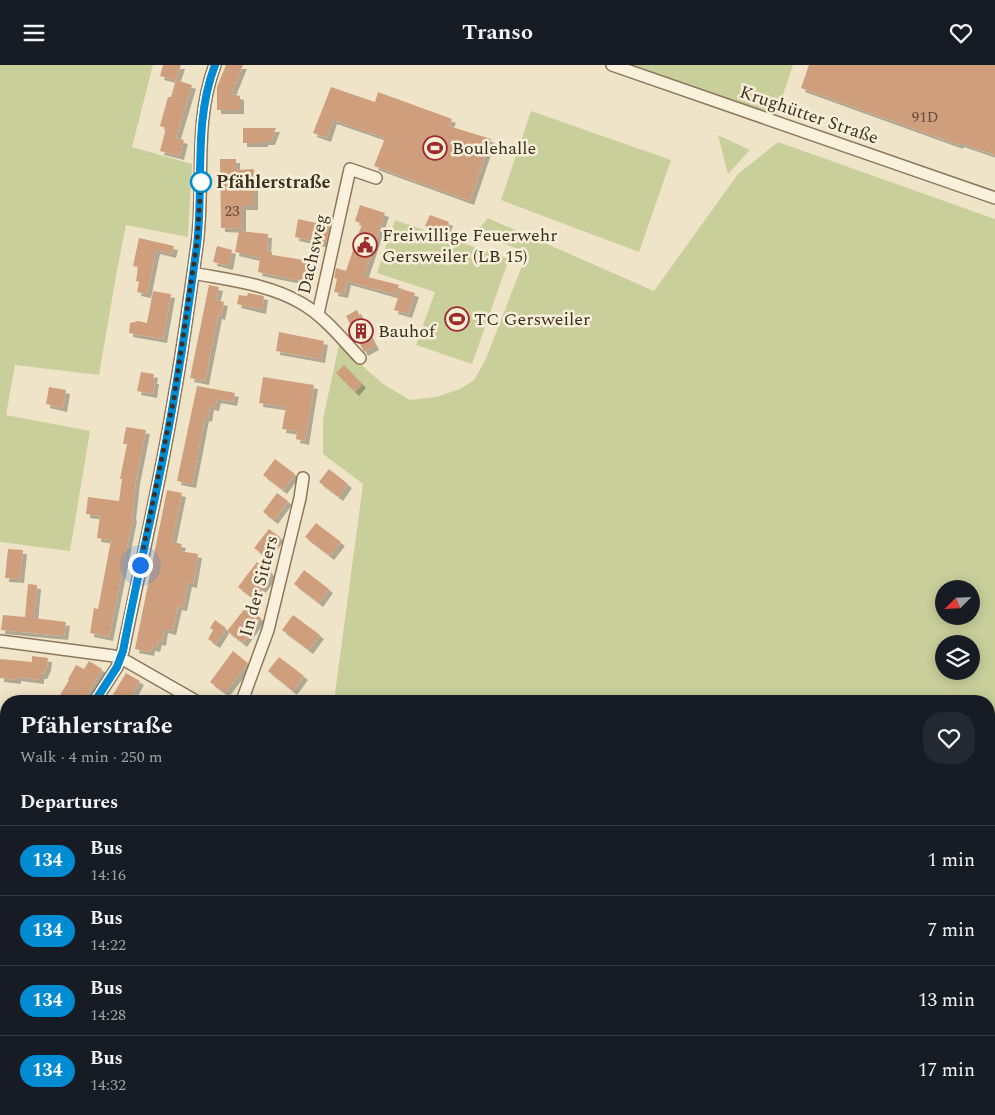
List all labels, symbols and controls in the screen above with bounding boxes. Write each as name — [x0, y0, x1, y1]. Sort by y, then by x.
text: Transo — [462, 16, 533, 49]
icon: menu — [20, 19, 48, 47]
icon: heart — [947, 19, 975, 47]
street label: Krughütter Straße — [736, 79, 882, 151]
house number: 91D — [912, 106, 938, 129]
sports icon: Boulehalle — [422, 135, 448, 161]
place label: Boulehalle — [452, 135, 536, 162]
place label: Pfählerstraße — [216, 169, 331, 196]
marker: Pfählerstraße — [190, 171, 212, 193]
house number: 23 — [224, 200, 240, 223]
street label: Dachsweg — [291, 211, 335, 297]
place label: Freiwillige Feuerwehr Gersweiler (LB 15) — [382, 222, 557, 270]
public building icon: Freiwillige Feuerwehr Gersweiler (LB 15) — [352, 232, 378, 258]
sports icon: TC Gersweiler — [444, 306, 470, 332]
place label: TC Gersweiler — [474, 306, 590, 333]
building icon: Bauhof — [348, 318, 374, 344]
place label: Bauhof — [378, 318, 437, 345]
street label: In der Sitters — [233, 532, 285, 640]
your location — [128, 553, 153, 578]
north arrow — [935, 580, 980, 625]
map controls — [935, 580, 980, 680]
button: layers — [935, 635, 980, 680]
text: Pfählerstraße — [20, 708, 173, 744]
button: heart — [923, 712, 975, 764]
text: Walk · 4 min · 250 m — [20, 745, 163, 769]
text: Departures — [20, 788, 118, 817]
text: Bus — [90, 834, 123, 863]
text: 1 min — [927, 846, 975, 875]
text: 134 — [32, 847, 63, 874]
text: 14:16 — [90, 863, 126, 887]
text: Bus — [90, 904, 123, 933]
text: 7 min — [927, 916, 975, 945]
text: 134 — [32, 917, 63, 944]
text: 14:22 — [90, 933, 126, 957]
text: Bus — [90, 974, 123, 1003]
text: 13 min — [918, 986, 975, 1015]
text: 134 — [32, 987, 63, 1014]
text: 14:28 — [90, 1003, 126, 1027]
text: Bus — [90, 1044, 123, 1073]
text: 17 min — [918, 1056, 975, 1085]
text: 134 — [32, 1057, 63, 1084]
text: 14:32 — [90, 1073, 126, 1097]

